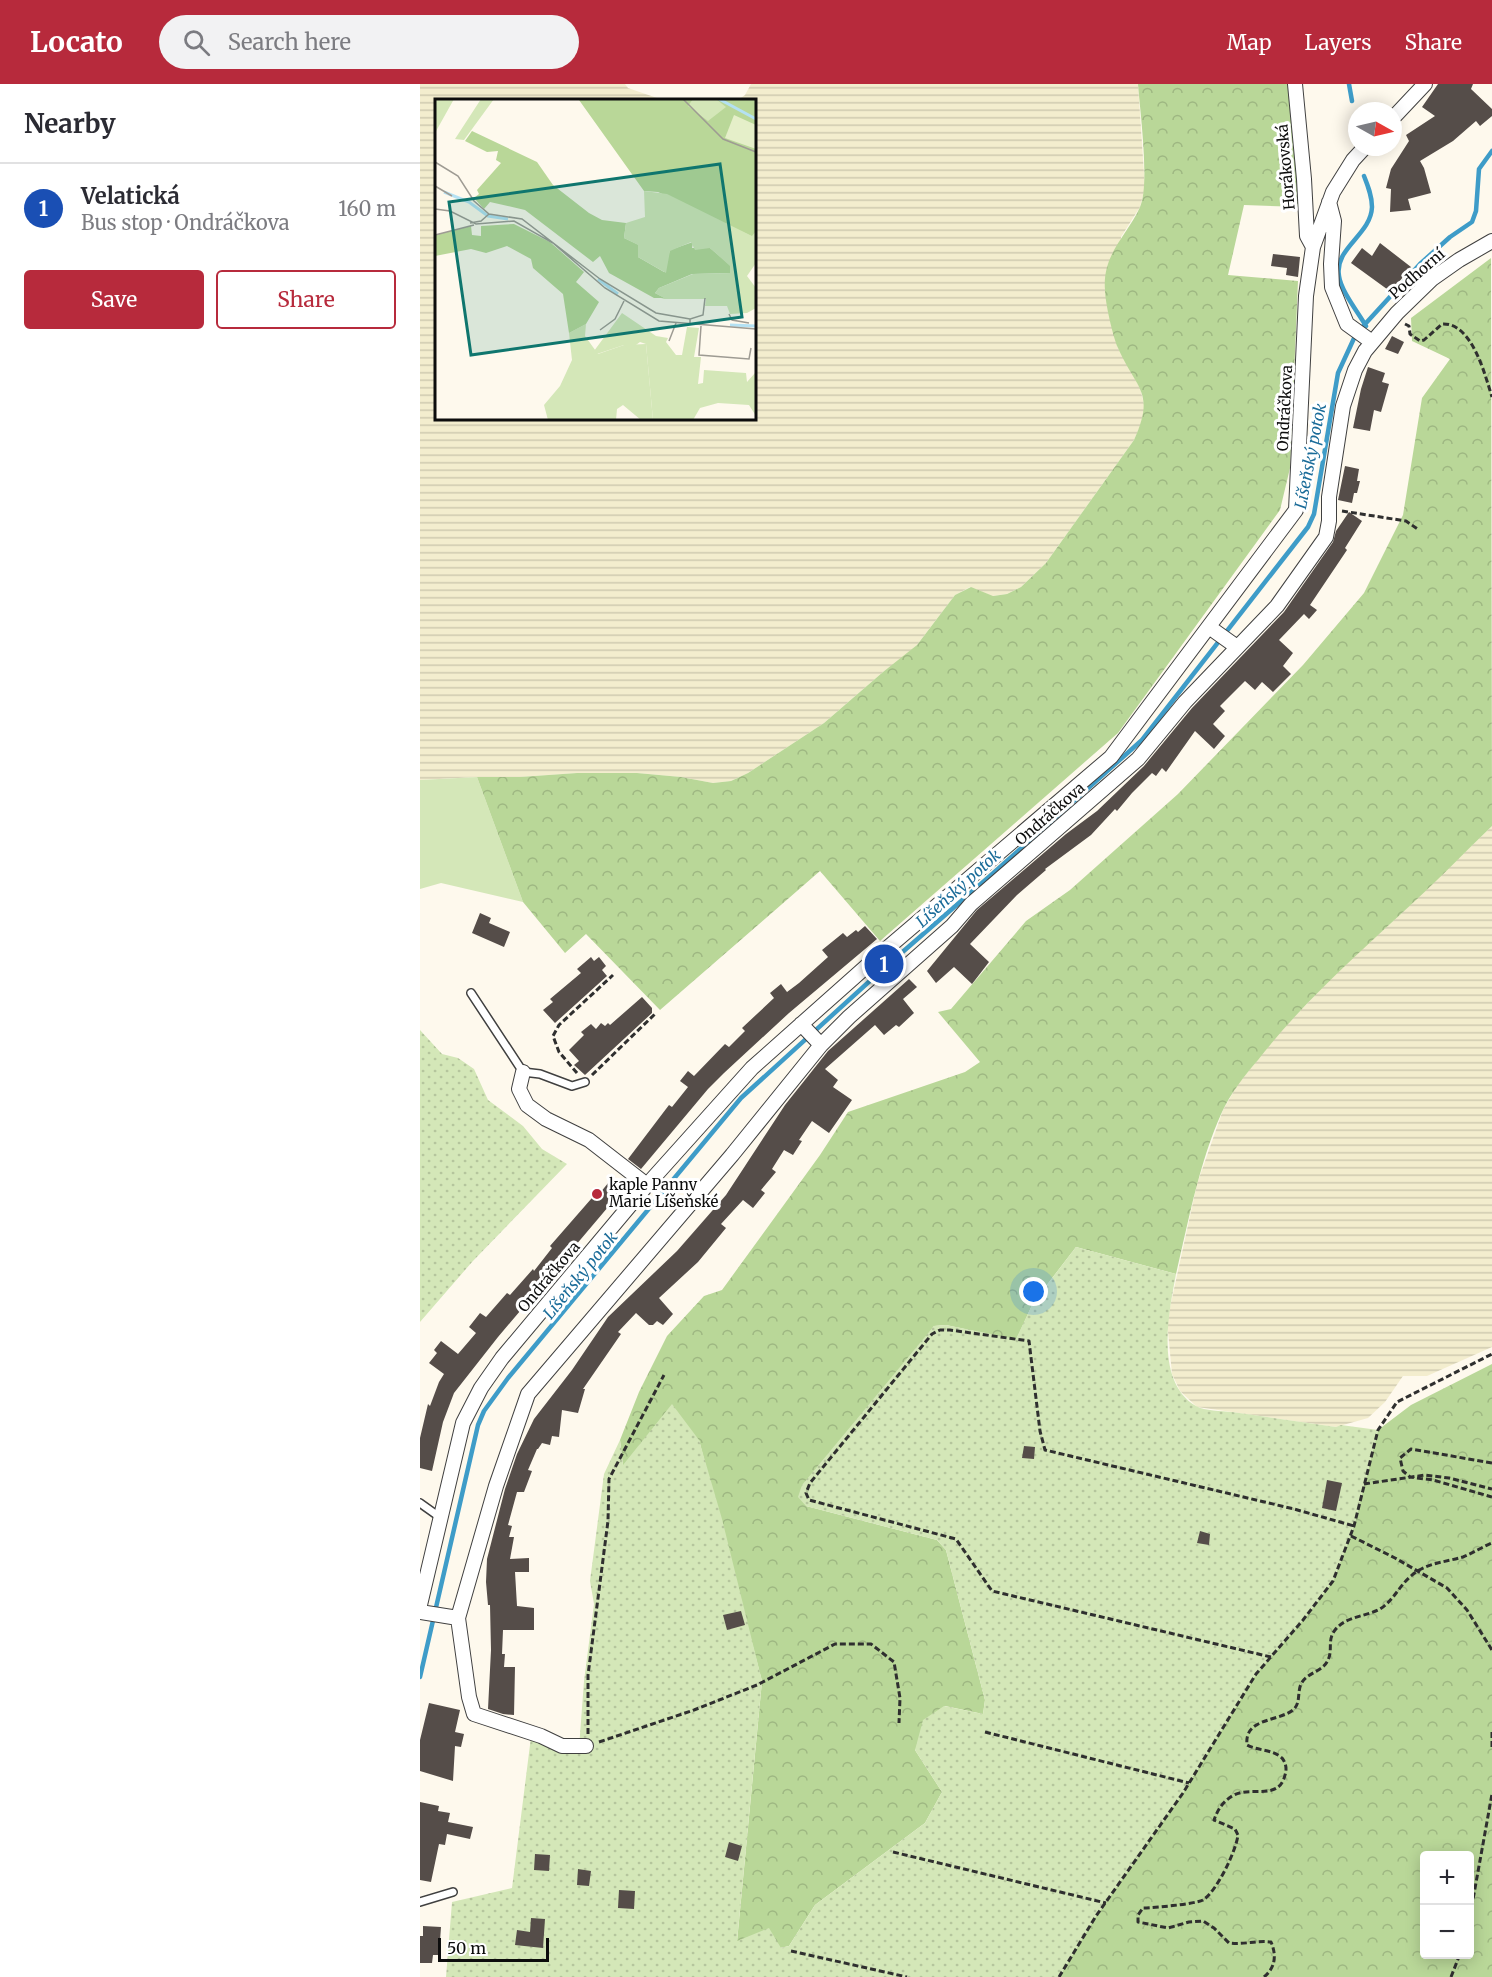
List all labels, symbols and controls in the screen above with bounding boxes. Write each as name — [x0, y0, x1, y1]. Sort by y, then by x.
search box — [159, 15, 579, 69]
text: Locato — [30, 24, 123, 60]
icon: search — [180, 26, 213, 59]
text: Search here — [228, 28, 351, 56]
text: Map — [1227, 29, 1272, 56]
text: Layers — [1305, 29, 1372, 56]
text: Share — [1405, 29, 1462, 56]
inset map — [435, 99, 756, 420]
north arrow — [1348, 102, 1402, 156]
text: Nearby — [24, 107, 116, 140]
street label: Horákovská — [1272, 123, 1299, 211]
text: Velatická — [81, 182, 180, 210]
text: 1 — [39, 196, 48, 221]
text: 160 m — [338, 196, 396, 221]
text: Bus stop · Ondráčkova — [81, 210, 290, 235]
street label: Podhorní — [1385, 244, 1449, 303]
button: Save — [24, 270, 204, 329]
button: Share — [216, 270, 396, 329]
street label: Ondráčkova — [1273, 364, 1296, 452]
water label: Líšeňský potok — [1290, 401, 1330, 510]
street label: Ondráčkova — [1011, 778, 1088, 849]
water label: Líšeňský potok — [912, 845, 1005, 931]
pin: 1 — [864, 942, 904, 986]
place label: kaple Panny Marie Líšeňské — [609, 1175, 718, 1211]
marker: kaple Panny Marie Líšeňské — [590, 1187, 604, 1201]
water label: Líšeňský potok — [539, 1227, 622, 1323]
street label: Ondráčkova — [514, 1237, 584, 1316]
your location — [1019, 1277, 1048, 1306]
map controls — [1420, 1851, 1474, 1959]
button: + — [1420, 1851, 1474, 1905]
button: − — [1420, 1905, 1474, 1959]
scale bar — [438, 1935, 549, 1962]
text: 50 m — [447, 1938, 486, 1958]

